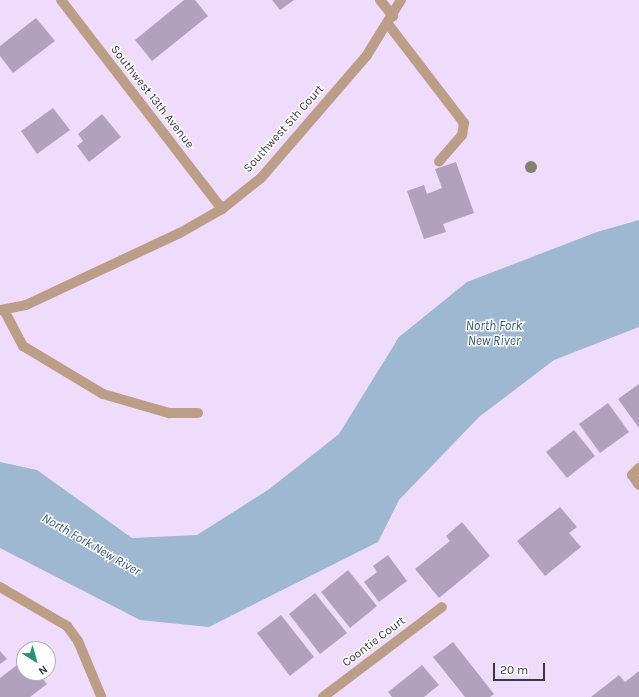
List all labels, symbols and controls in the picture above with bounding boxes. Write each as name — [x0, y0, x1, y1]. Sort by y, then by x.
street label: Southwest 13th Avenue — [107, 43, 197, 151]
street label: Southwest 5th Court — [241, 82, 327, 176]
water label: North Fork New River — [466, 319, 522, 350]
water label: North Fork New River — [39, 510, 143, 580]
street label: Coontie Court — [340, 614, 408, 670]
north arrow — [16, 641, 56, 681]
scale bar — [495, 655, 547, 681]
text: N — [36, 663, 50, 678]
text: 20 m — [500, 663, 528, 677]

